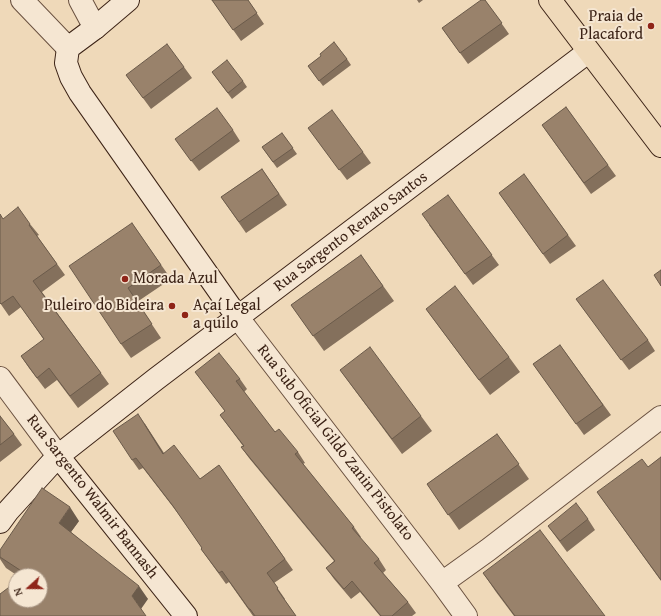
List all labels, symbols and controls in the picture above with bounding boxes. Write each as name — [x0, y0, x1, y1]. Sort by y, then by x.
place label: Praia de Placaford — [579, 7, 643, 45]
marker: Praia de Placaford — [646, 21, 656, 31]
street label: Rua Sargento Renato Santos — [270, 168, 432, 296]
place label: Morada Azul — [133, 269, 218, 289]
marker: Morada Azul — [120, 274, 130, 284]
place label: Puleiro do Bideira — [44, 296, 164, 316]
place label: Açaí Legal a quilo — [193, 296, 261, 334]
marker: Puleiro do Bideira — [167, 301, 177, 311]
marker: Açaí Legal a quilo — [180, 310, 190, 320]
street label: Rua Sub Oficial Gildo Zanin Pistolato — [252, 341, 418, 545]
street label: Rua Sargento Walmir Bannash — [22, 411, 162, 583]
north arrow — [8, 568, 48, 608]
text: N — [9, 586, 27, 598]

